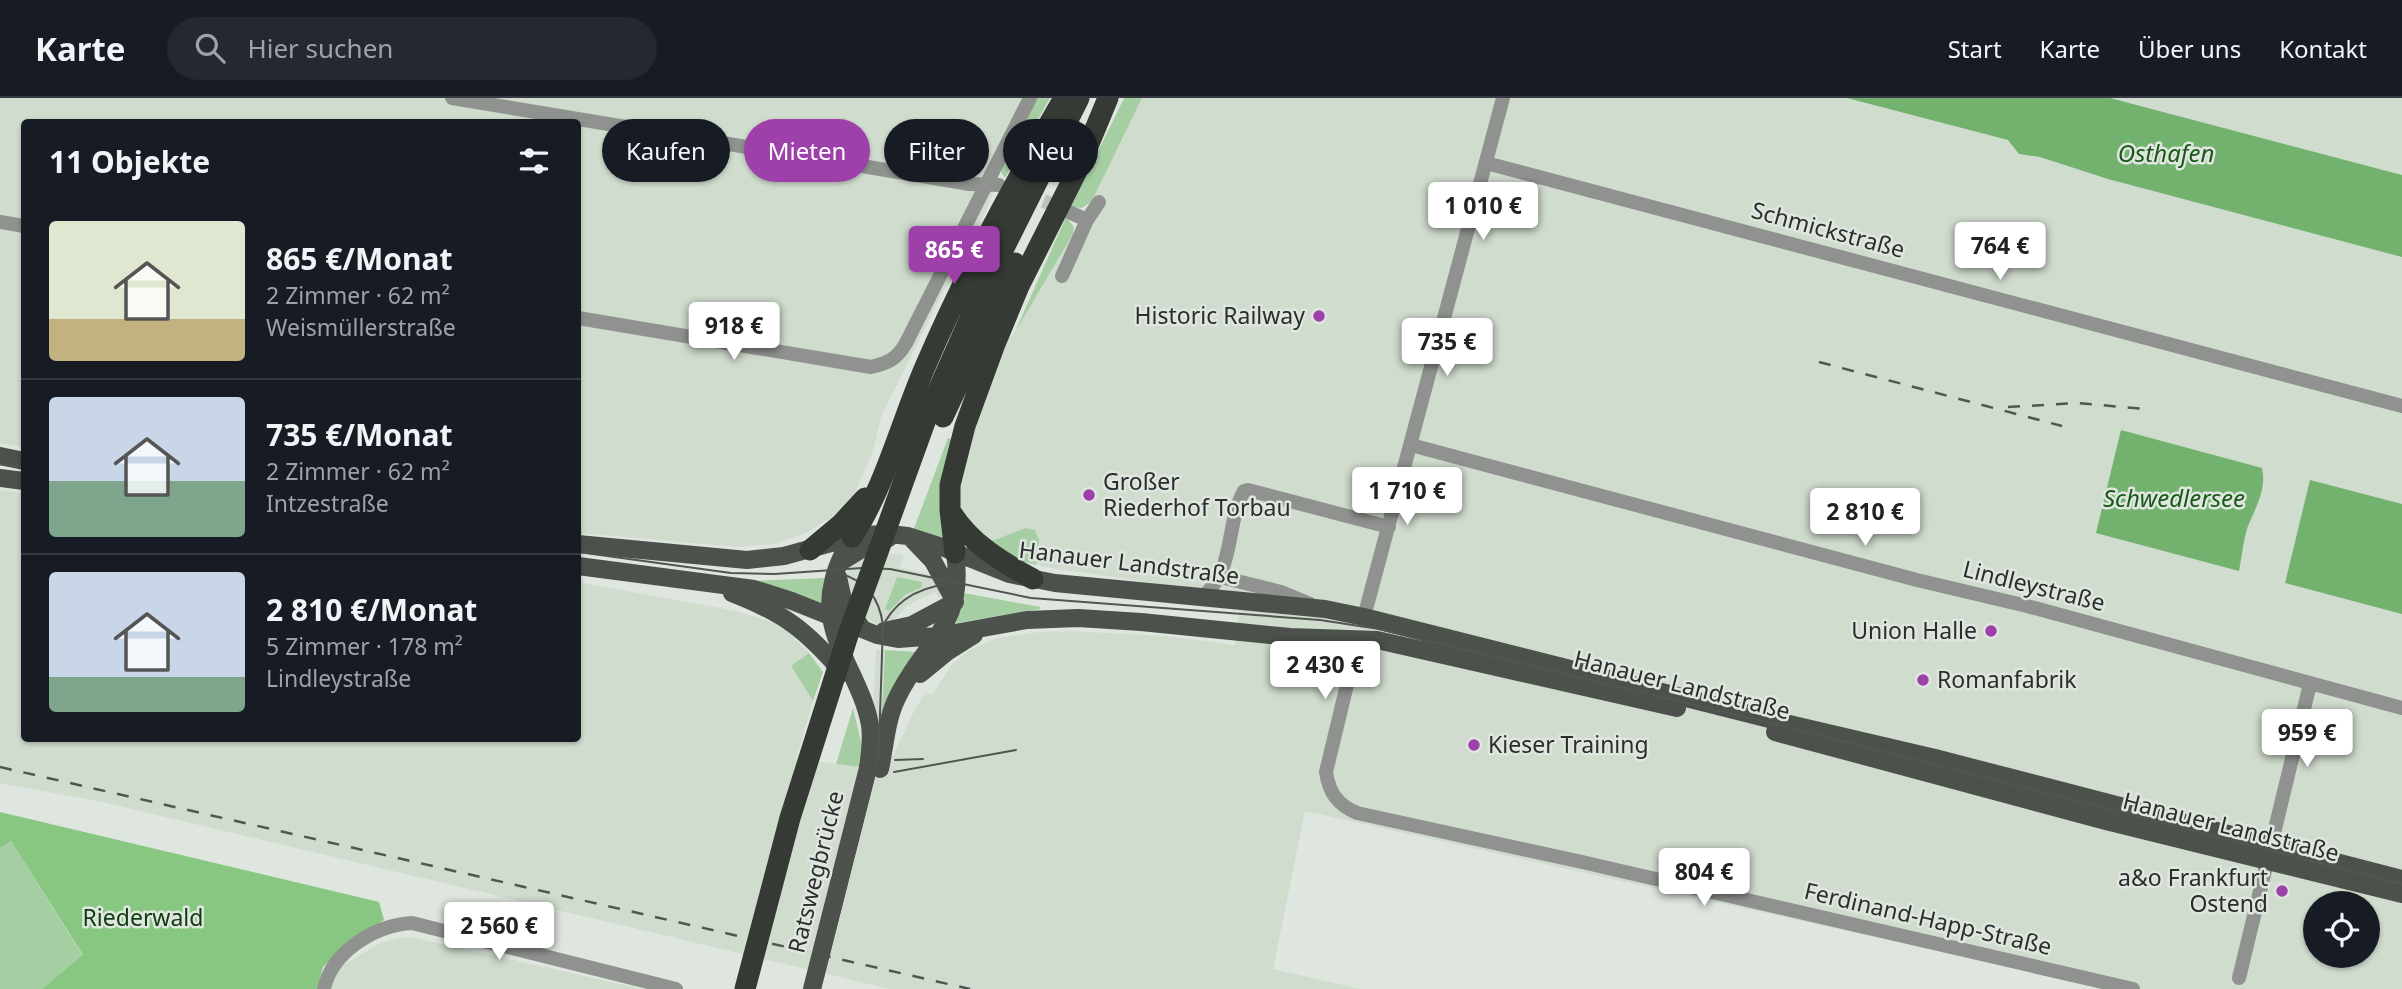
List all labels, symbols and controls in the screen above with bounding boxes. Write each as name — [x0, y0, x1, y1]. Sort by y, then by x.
search box — [167, 17, 657, 80]
text: Karte — [35, 26, 125, 71]
icon: search — [191, 29, 229, 67]
text: Hier suchen — [247, 30, 393, 66]
text: Start — [1948, 32, 2002, 65]
text: Karte — [2040, 32, 2100, 65]
text: Über uns — [2138, 32, 2241, 65]
text: Kontakt — [2279, 32, 2367, 65]
chip: Kaufen — [602, 119, 730, 182]
chip: Mieten — [744, 119, 870, 182]
chip: Filter — [884, 119, 989, 182]
chip: Neu — [1003, 119, 1098, 182]
water label: Osthafen — [2118, 136, 2214, 169]
text: 11 Objekte — [49, 141, 210, 182]
icon: filters — [515, 142, 553, 180]
pin: 1 010 € — [1418, 183, 1548, 242]
text: 1 010 € — [1444, 189, 1522, 221]
street label: Schmickstraße — [1748, 193, 1908, 265]
pin: 764 € — [1951, 222, 2049, 282]
pin: 865 € — [905, 226, 1003, 286]
text: 764 € — [1971, 229, 2029, 261]
text: 865 € — [925, 233, 983, 265]
text: 865 €/Monat — [266, 238, 452, 279]
icon: home — [105, 249, 189, 333]
text: 2 Zimmer · 62 m² — [266, 279, 450, 311]
place label: Historic Railway — [1135, 299, 1305, 331]
pin: 918 € — [685, 302, 783, 362]
marker: Historic Railway — [1311, 308, 1327, 324]
text: 918 € — [705, 309, 763, 341]
text: Weismüllerstraße — [266, 311, 456, 343]
pin: 735 € — [1398, 318, 1496, 378]
text: 735 € — [1418, 325, 1476, 357]
text: 735 €/Monat — [266, 414, 452, 455]
icon: home — [105, 425, 189, 509]
text: 2 Zimmer · 62 m² — [266, 455, 450, 487]
place label: Großer Riederhof Torbau — [1103, 465, 1291, 523]
pin: 1 710 € — [1342, 468, 1472, 527]
text: 1 710 € — [1368, 474, 1446, 506]
water label: Schwedlersee — [2103, 481, 2245, 514]
text: Intzestraße — [266, 487, 389, 519]
marker: Großer Riederhof Torbau — [1081, 487, 1097, 503]
pin: 2 810 € — [1800, 489, 1930, 548]
text: 2 810 € — [1826, 495, 1904, 527]
street label: Hanauer Landstraße — [1017, 533, 1241, 591]
street label: Lindleystraße — [1960, 552, 2109, 618]
text: 2 810 €/Monat — [266, 589, 477, 630]
icon: home — [105, 600, 189, 684]
place label: Union Halle — [1851, 614, 1977, 646]
marker: Union Halle — [1983, 623, 1999, 639]
text: 5 Zimmer · 178 m² — [266, 630, 463, 662]
pin: 2 430 € — [1260, 642, 1390, 701]
street label: Hanauer Landstraße — [1571, 642, 1794, 726]
text: 2 430 € — [1286, 648, 1364, 680]
text: Lindleystraße — [266, 662, 411, 694]
place label: Romanfabrik — [1937, 663, 2077, 695]
marker: Romanfabrik — [1915, 672, 1931, 688]
pin: 959 € — [2258, 710, 2356, 769]
text: 959 € — [2278, 716, 2336, 748]
place label: Kieser Training — [1488, 728, 1649, 760]
marker: Kieser Training — [1466, 737, 1482, 753]
street label: Hanauer Landstraße — [2120, 784, 2343, 868]
street label: Ratswegbrücke — [779, 787, 851, 956]
pin: 804 € — [1655, 848, 1753, 908]
text: 804 € — [1675, 855, 1733, 887]
place label: a&o Frankfurt Ostend — [2118, 861, 2268, 919]
street label: Ferdinand-Happ-Straße — [1801, 874, 2055, 962]
marker: a&o Frankfurt Ostend — [2274, 883, 2290, 899]
map controls — [2303, 891, 2380, 968]
button: locate — [2303, 891, 2380, 968]
park label: Riederwald — [83, 901, 203, 933]
pin: 2 560 € — [434, 902, 564, 962]
text: 2 560 € — [460, 909, 538, 941]

